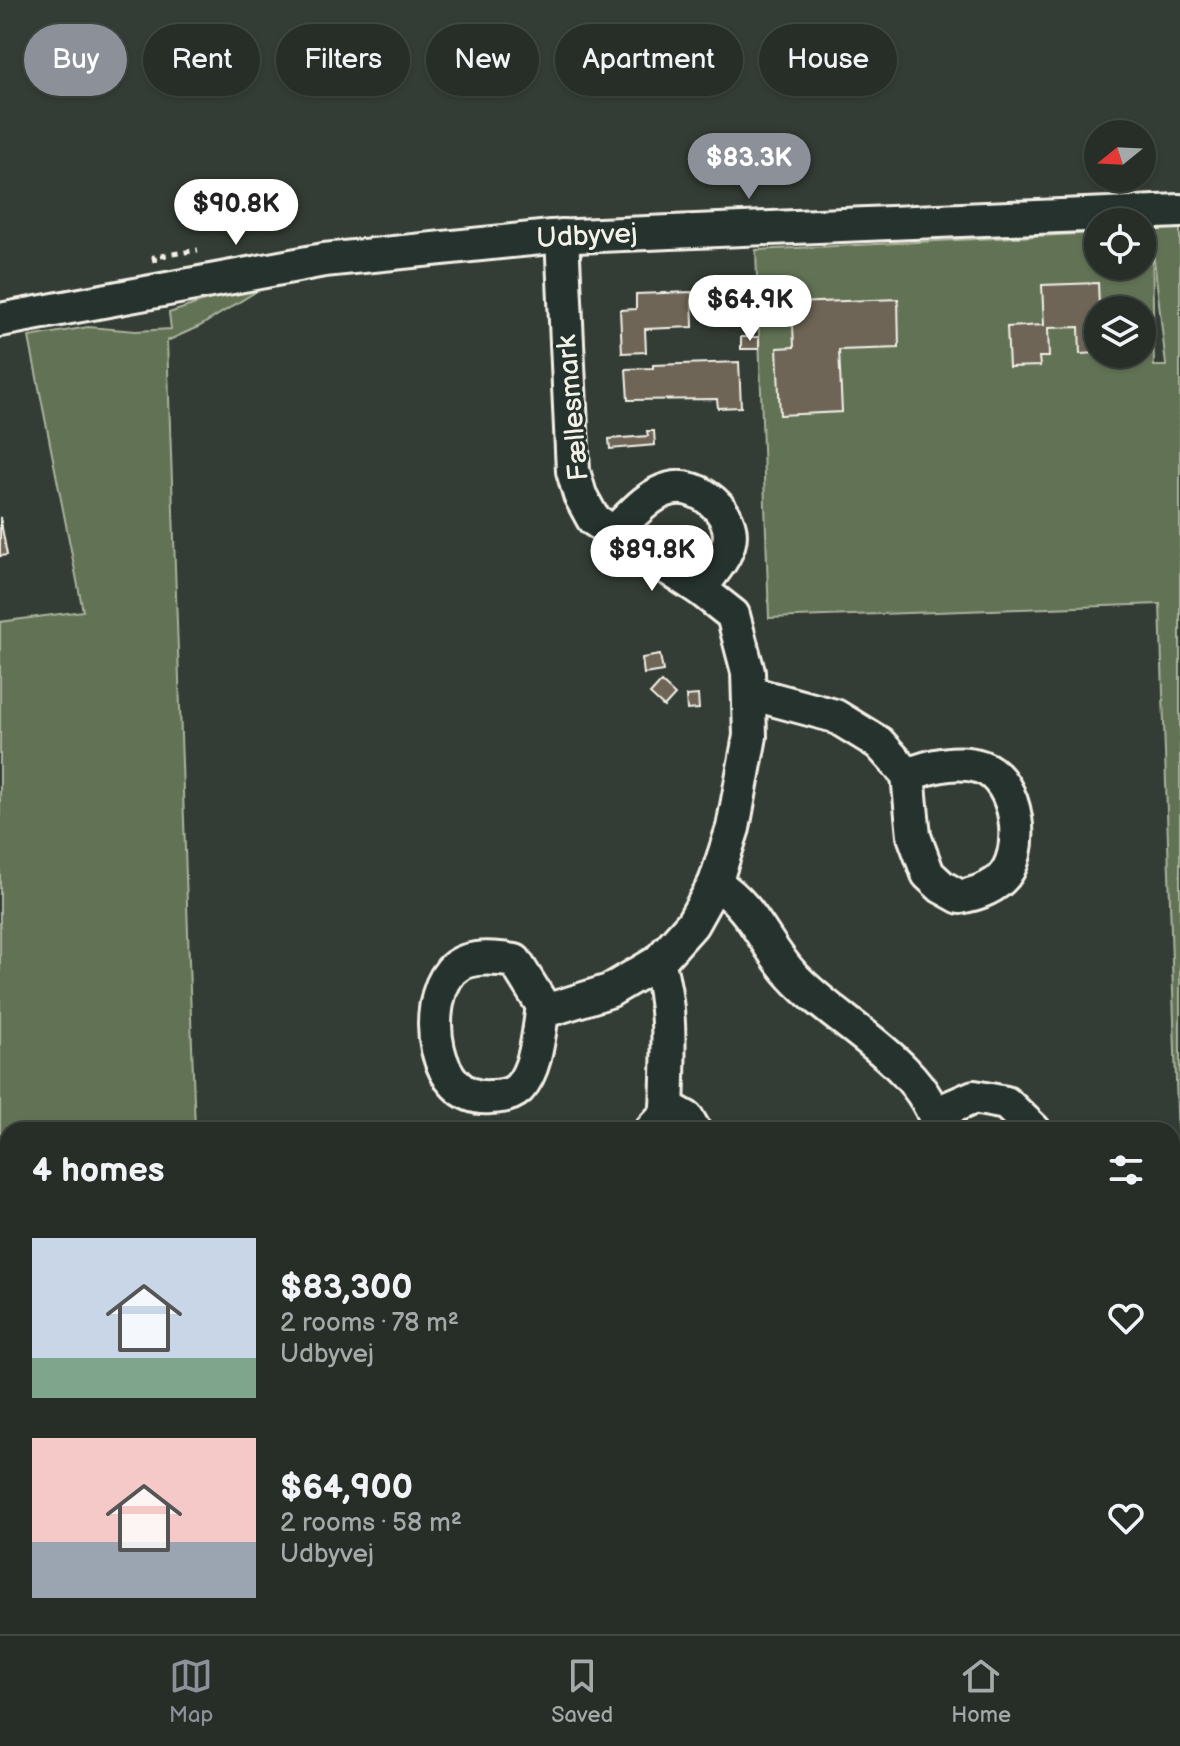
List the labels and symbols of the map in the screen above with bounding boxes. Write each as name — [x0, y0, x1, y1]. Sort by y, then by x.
north arrow — [1084, 120, 1156, 192]
pin: $83.3K — [684, 133, 814, 201]
pin: $90.8K — [171, 179, 301, 247]
street label: Udbyvej — [536, 217, 638, 255]
pin: $64.9K — [685, 275, 815, 343]
street label: Fællesmark — [550, 333, 596, 482]
pin: $89.8K — [587, 525, 717, 593]

